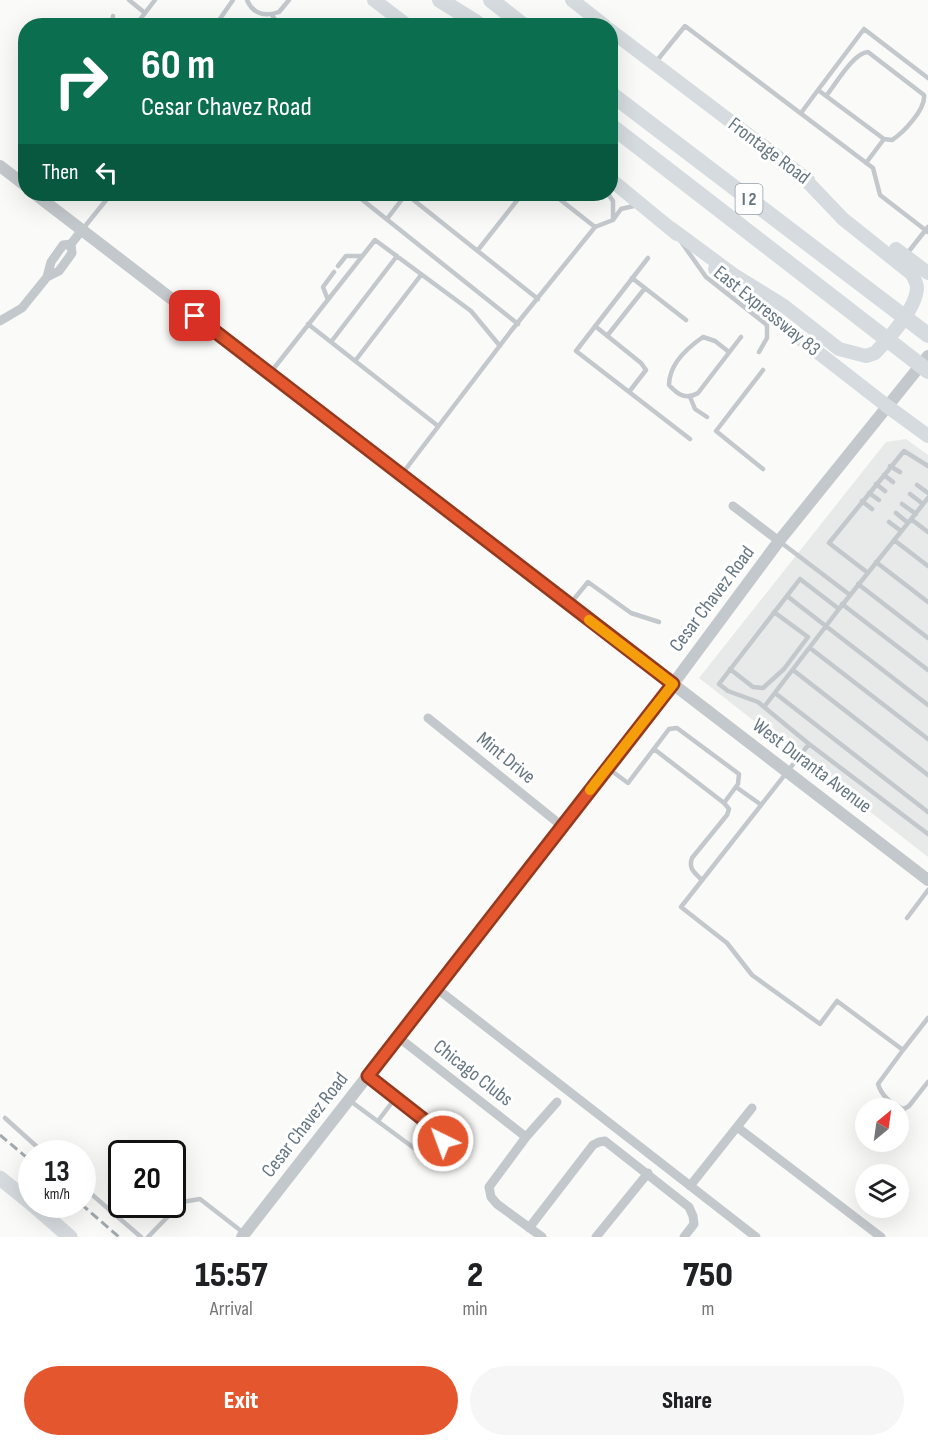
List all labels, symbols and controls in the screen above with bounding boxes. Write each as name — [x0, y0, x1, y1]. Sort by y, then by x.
text: 60 m — [141, 40, 215, 91]
icon: right — [42, 42, 120, 120]
text: Cesar Chavez Road — [141, 91, 312, 123]
street label: Frontage Road — [723, 112, 815, 190]
icon: left — [90, 156, 123, 189]
text: Then — [42, 159, 78, 186]
road number: I 2 — [736, 184, 762, 214]
street label: East Expressway 83 — [709, 261, 825, 361]
pin — [169, 290, 220, 341]
icon: arrive — [178, 299, 211, 332]
street label: Cesar Chavez Road — [664, 541, 760, 657]
street label: West Duranta Avenue — [748, 713, 876, 819]
street label: Mint Drive — [472, 727, 540, 789]
street label: Chicago Clubs — [429, 1035, 517, 1111]
street label: Cesar Chavez Road — [257, 1068, 353, 1182]
north arrow — [855, 1098, 909, 1152]
map controls — [855, 1098, 909, 1218]
position arrow — [411, 1109, 475, 1173]
speed limit sign: 20 — [108, 1140, 186, 1218]
text: 13 — [44, 1154, 70, 1190]
button: layers — [855, 1164, 909, 1218]
text: km/h — [44, 1185, 70, 1204]
text: 15:57 — [195, 1254, 267, 1297]
text: 2 — [467, 1254, 483, 1297]
text: 750 — [683, 1254, 733, 1297]
text: Arrival — [210, 1297, 253, 1321]
text: min — [463, 1297, 488, 1321]
text: m — [701, 1297, 714, 1321]
button: Exit — [24, 1366, 458, 1435]
button: Share — [470, 1366, 904, 1435]

